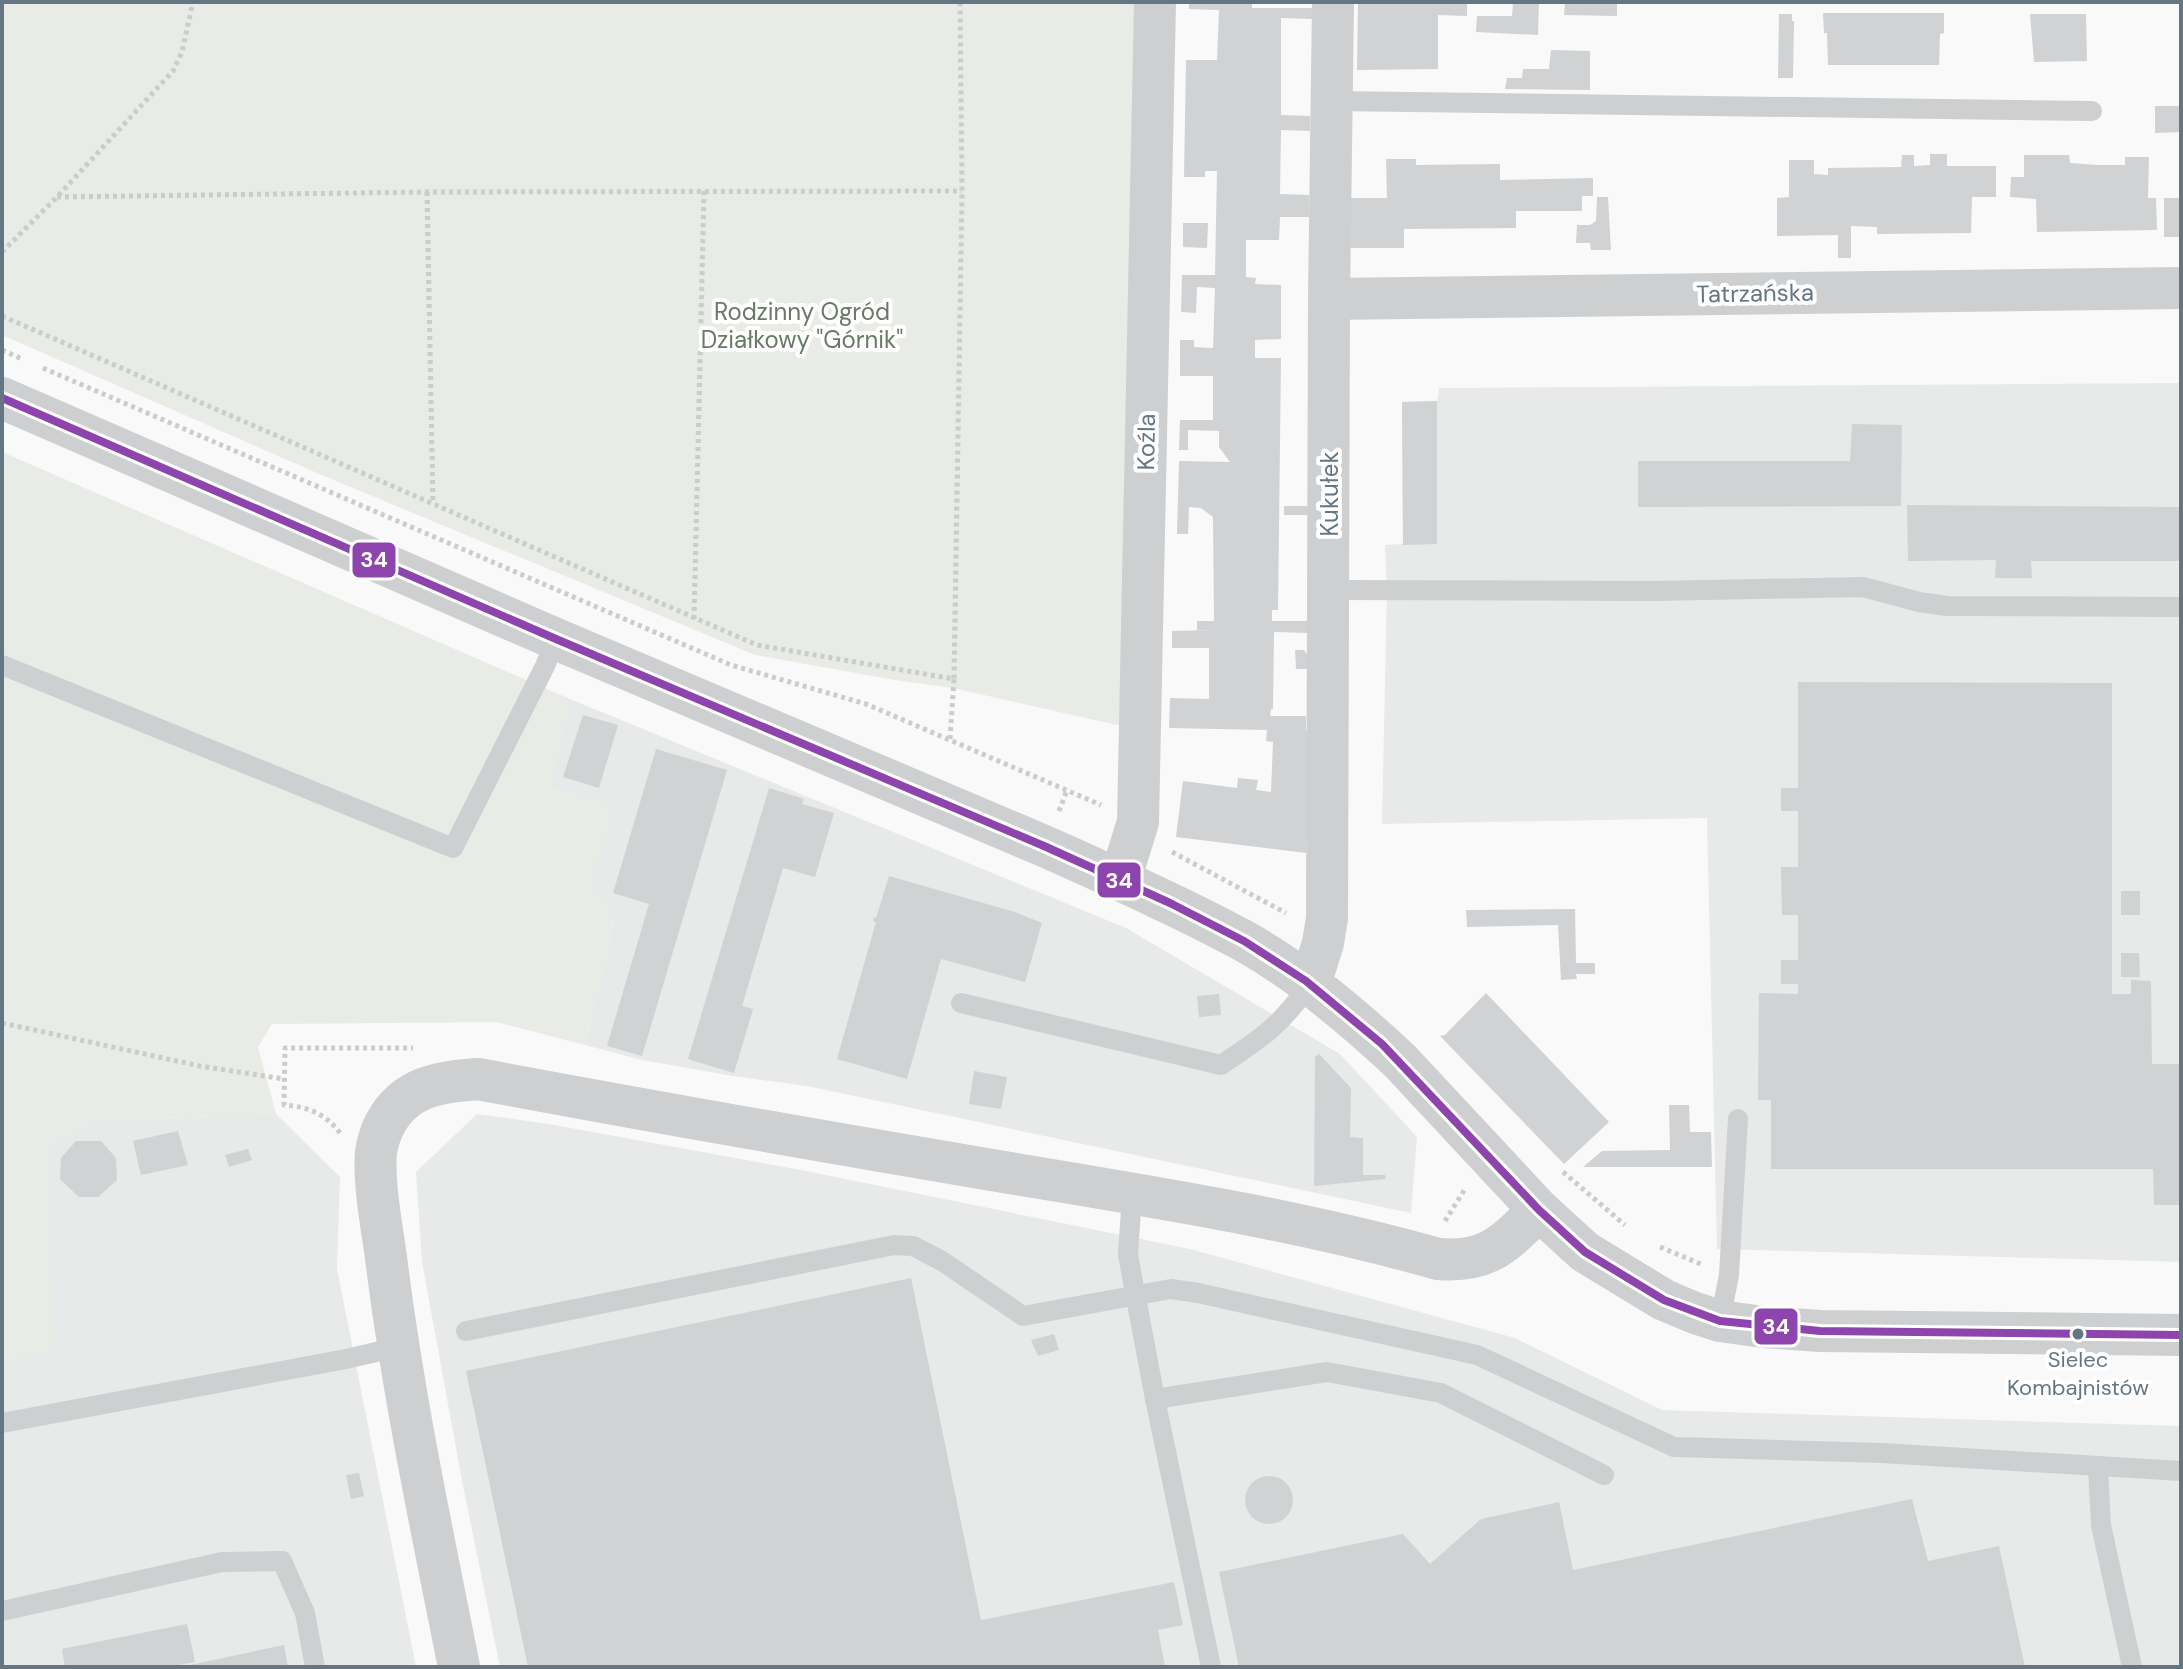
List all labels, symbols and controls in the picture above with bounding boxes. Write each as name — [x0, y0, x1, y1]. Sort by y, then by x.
street label: Tatrzańska — [1696, 276, 1814, 310]
park label: Rodzinny Ogród Działkowy "Górnik" — [701, 296, 903, 355]
street label: Koźla — [1130, 413, 1162, 471]
street label: Kukułek — [1314, 452, 1345, 536]
line badge: 34 — [351, 541, 397, 579]
text: 34 — [360, 545, 388, 574]
line badge: 34 — [1096, 861, 1142, 899]
text: 34 — [1105, 866, 1133, 895]
line badge: 34 — [1753, 1307, 1799, 1346]
text: 34 — [1762, 1312, 1790, 1341]
marker: Sielec Kombajnistów — [2070, 1326, 2086, 1342]
place label: Sielec Kombajnistów — [2007, 1345, 2149, 1402]

